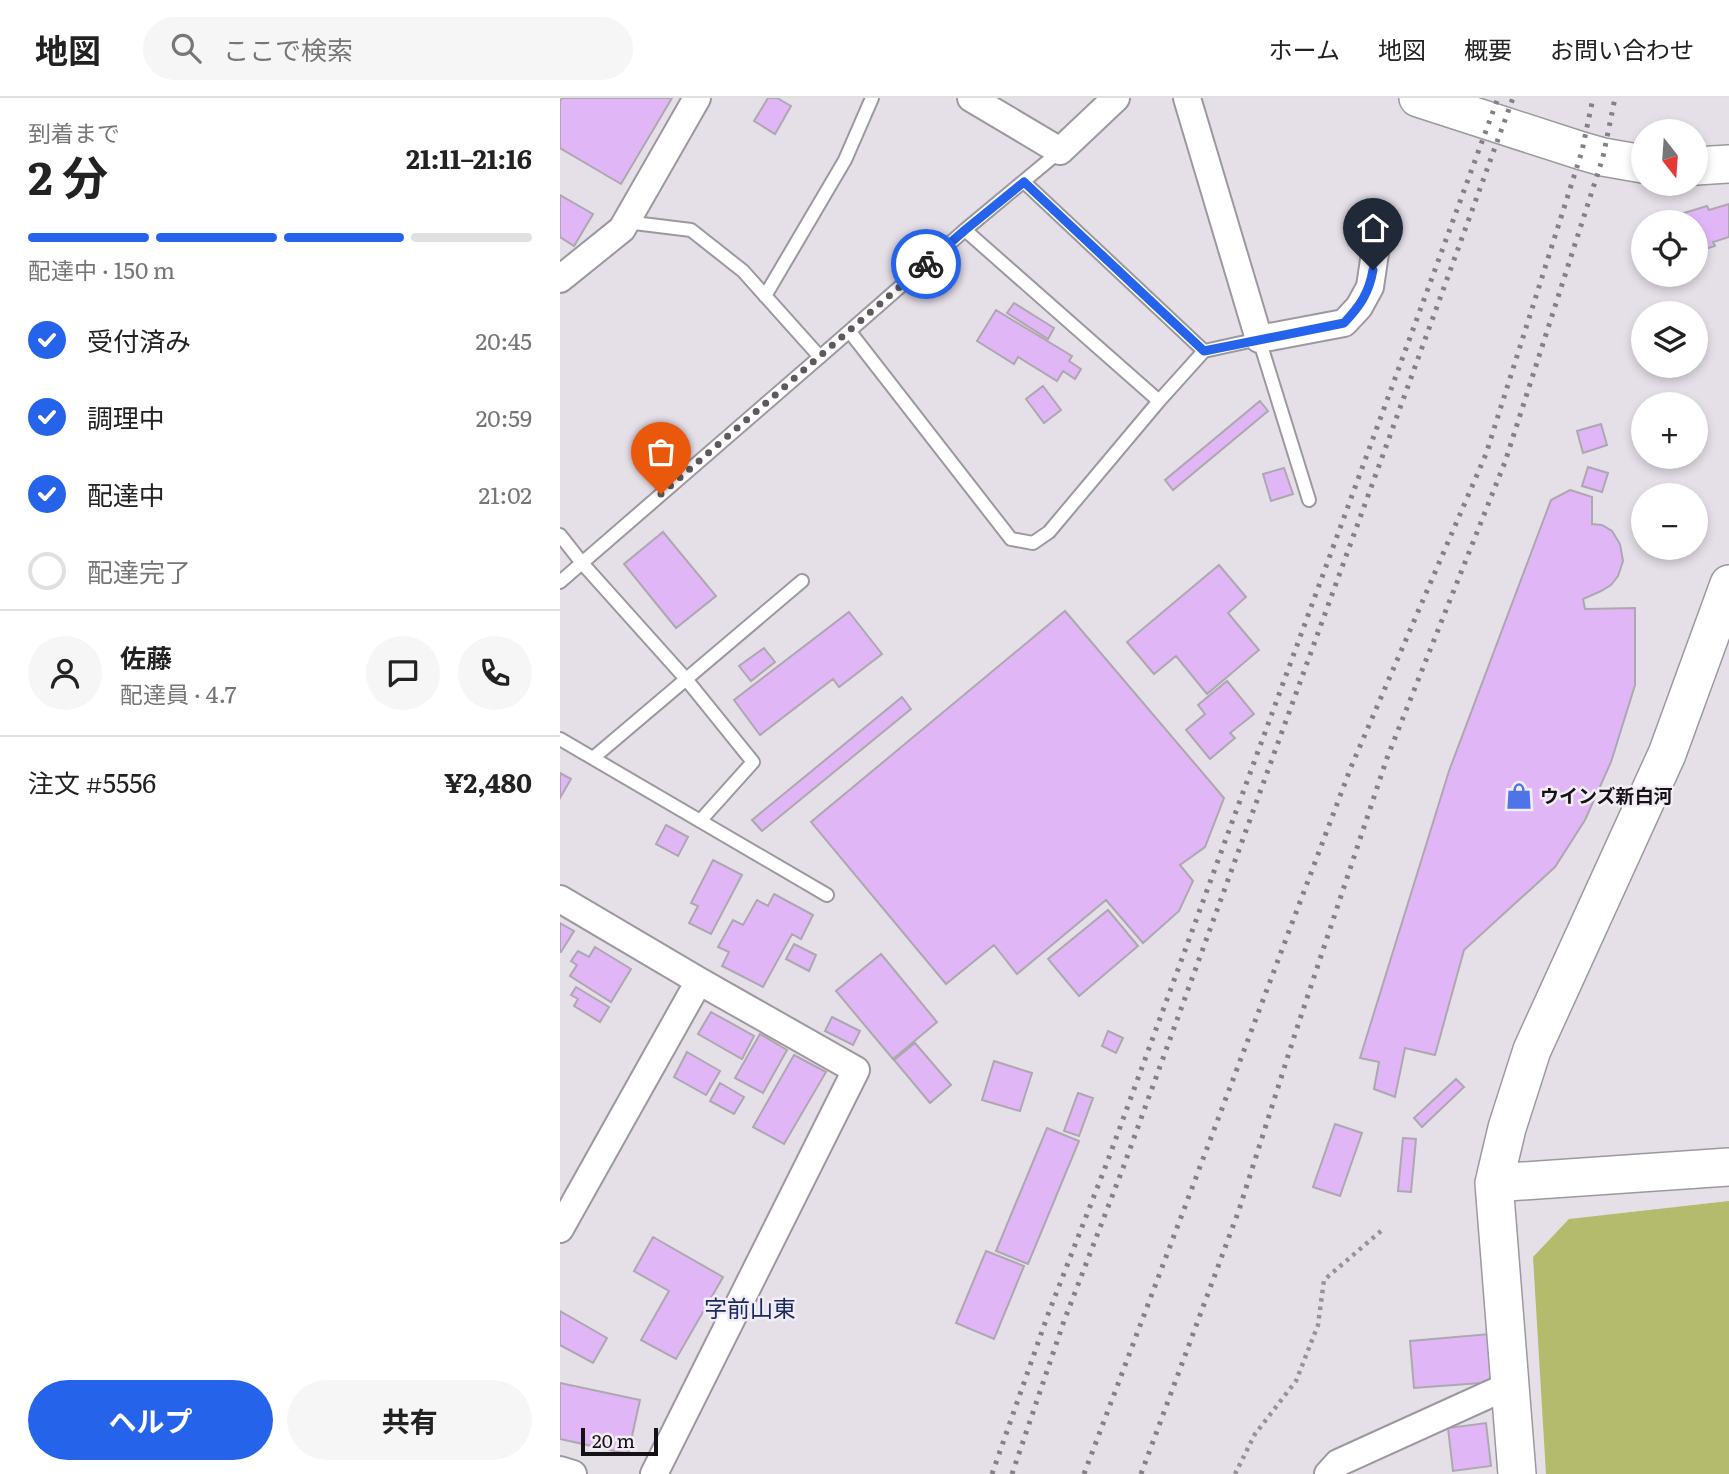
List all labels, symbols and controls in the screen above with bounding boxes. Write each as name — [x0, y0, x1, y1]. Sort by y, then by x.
search box — [143, 17, 633, 80]
text: 地図 — [35, 24, 101, 73]
icon: search — [167, 29, 205, 67]
text: ここで検索 — [223, 29, 353, 68]
text: ホーム — [1269, 31, 1340, 66]
text: 地図 — [1378, 31, 1426, 66]
text: 概要 — [1464, 31, 1512, 66]
text: お問い合わせ — [1550, 31, 1694, 66]
text: 到着まで — [28, 115, 120, 149]
north arrow — [1631, 119, 1708, 196]
map controls — [1631, 119, 1708, 560]
text: 21:11–21:16 — [406, 138, 532, 177]
text: 2 分 — [28, 141, 108, 209]
pin — [1343, 198, 1403, 270]
icon: home — [1354, 209, 1392, 247]
button: locate — [1631, 210, 1708, 287]
courier — [891, 229, 961, 299]
icon: bike — [907, 245, 945, 283]
text: 配達中 · 150 m — [28, 252, 175, 286]
button: layers — [1631, 301, 1708, 378]
text: 受付済み — [87, 320, 191, 359]
icon: check — [28, 321, 66, 359]
text: 20:45 — [475, 323, 532, 357]
button: + — [1631, 392, 1708, 469]
text: 調理中 — [87, 397, 165, 436]
icon: check — [28, 398, 66, 436]
text: 20:59 — [476, 400, 532, 434]
pin — [631, 422, 691, 494]
icon: bag — [642, 433, 680, 471]
text: 配達中 — [87, 474, 165, 513]
icon: check — [28, 475, 66, 513]
text: 21:02 — [479, 477, 532, 511]
button: − — [1631, 483, 1708, 560]
text: 配達完了 — [87, 551, 191, 590]
button: person — [28, 636, 102, 710]
button: chat — [366, 636, 440, 710]
button: phone — [458, 636, 532, 710]
text: 佐藤 — [120, 637, 172, 676]
text: 配達員 · 4.7 — [120, 676, 236, 710]
text: 注文 #5556 — [28, 762, 156, 801]
text: ¥2,480 — [444, 762, 532, 801]
shop icon: ウインズ新白河 — [1504, 781, 1534, 811]
place label: ウインズ新白河 — [1540, 781, 1673, 809]
district label: 字前山東 — [704, 1290, 796, 1324]
button: ヘルプ — [28, 1380, 273, 1460]
button: 共有 — [287, 1380, 532, 1460]
scale bar — [581, 1425, 658, 1457]
text: 20 m — [592, 1426, 635, 1454]

